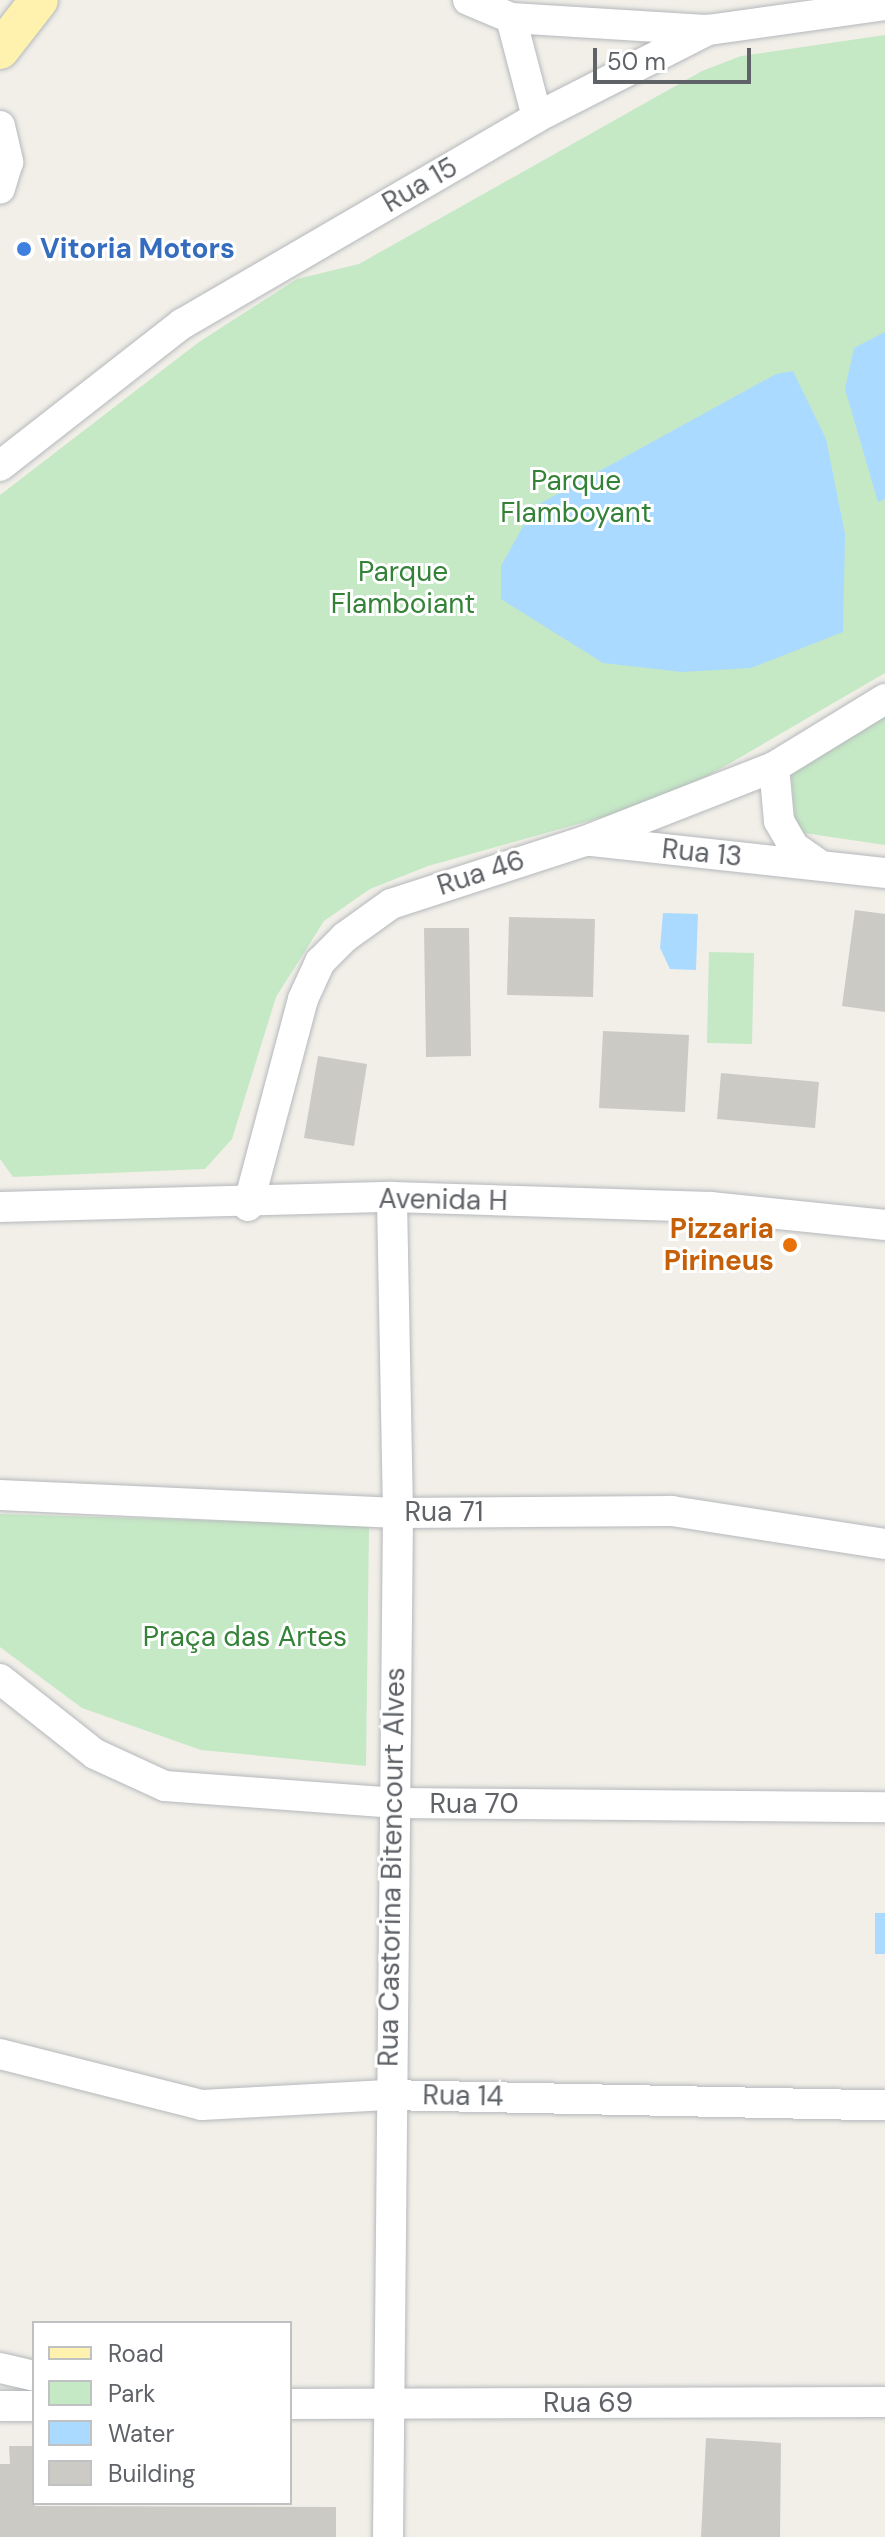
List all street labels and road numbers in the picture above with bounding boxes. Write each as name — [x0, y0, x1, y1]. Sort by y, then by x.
street label: Rua 15 — [376, 150, 464, 220]
street label: Rua 13 — [660, 832, 744, 874]
street label: Rua 46 — [433, 843, 529, 903]
street label: Avenida H — [378, 1182, 508, 1218]
street label: Rua 71 — [404, 1495, 484, 1529]
street label: Rua Castorina Bitencourt Alves — [372, 1667, 412, 2067]
street label: Rua 70 — [429, 1787, 519, 1821]
street label: Rua 14 — [422, 2078, 504, 2114]
street label: Rua 69 — [543, 2386, 633, 2420]

